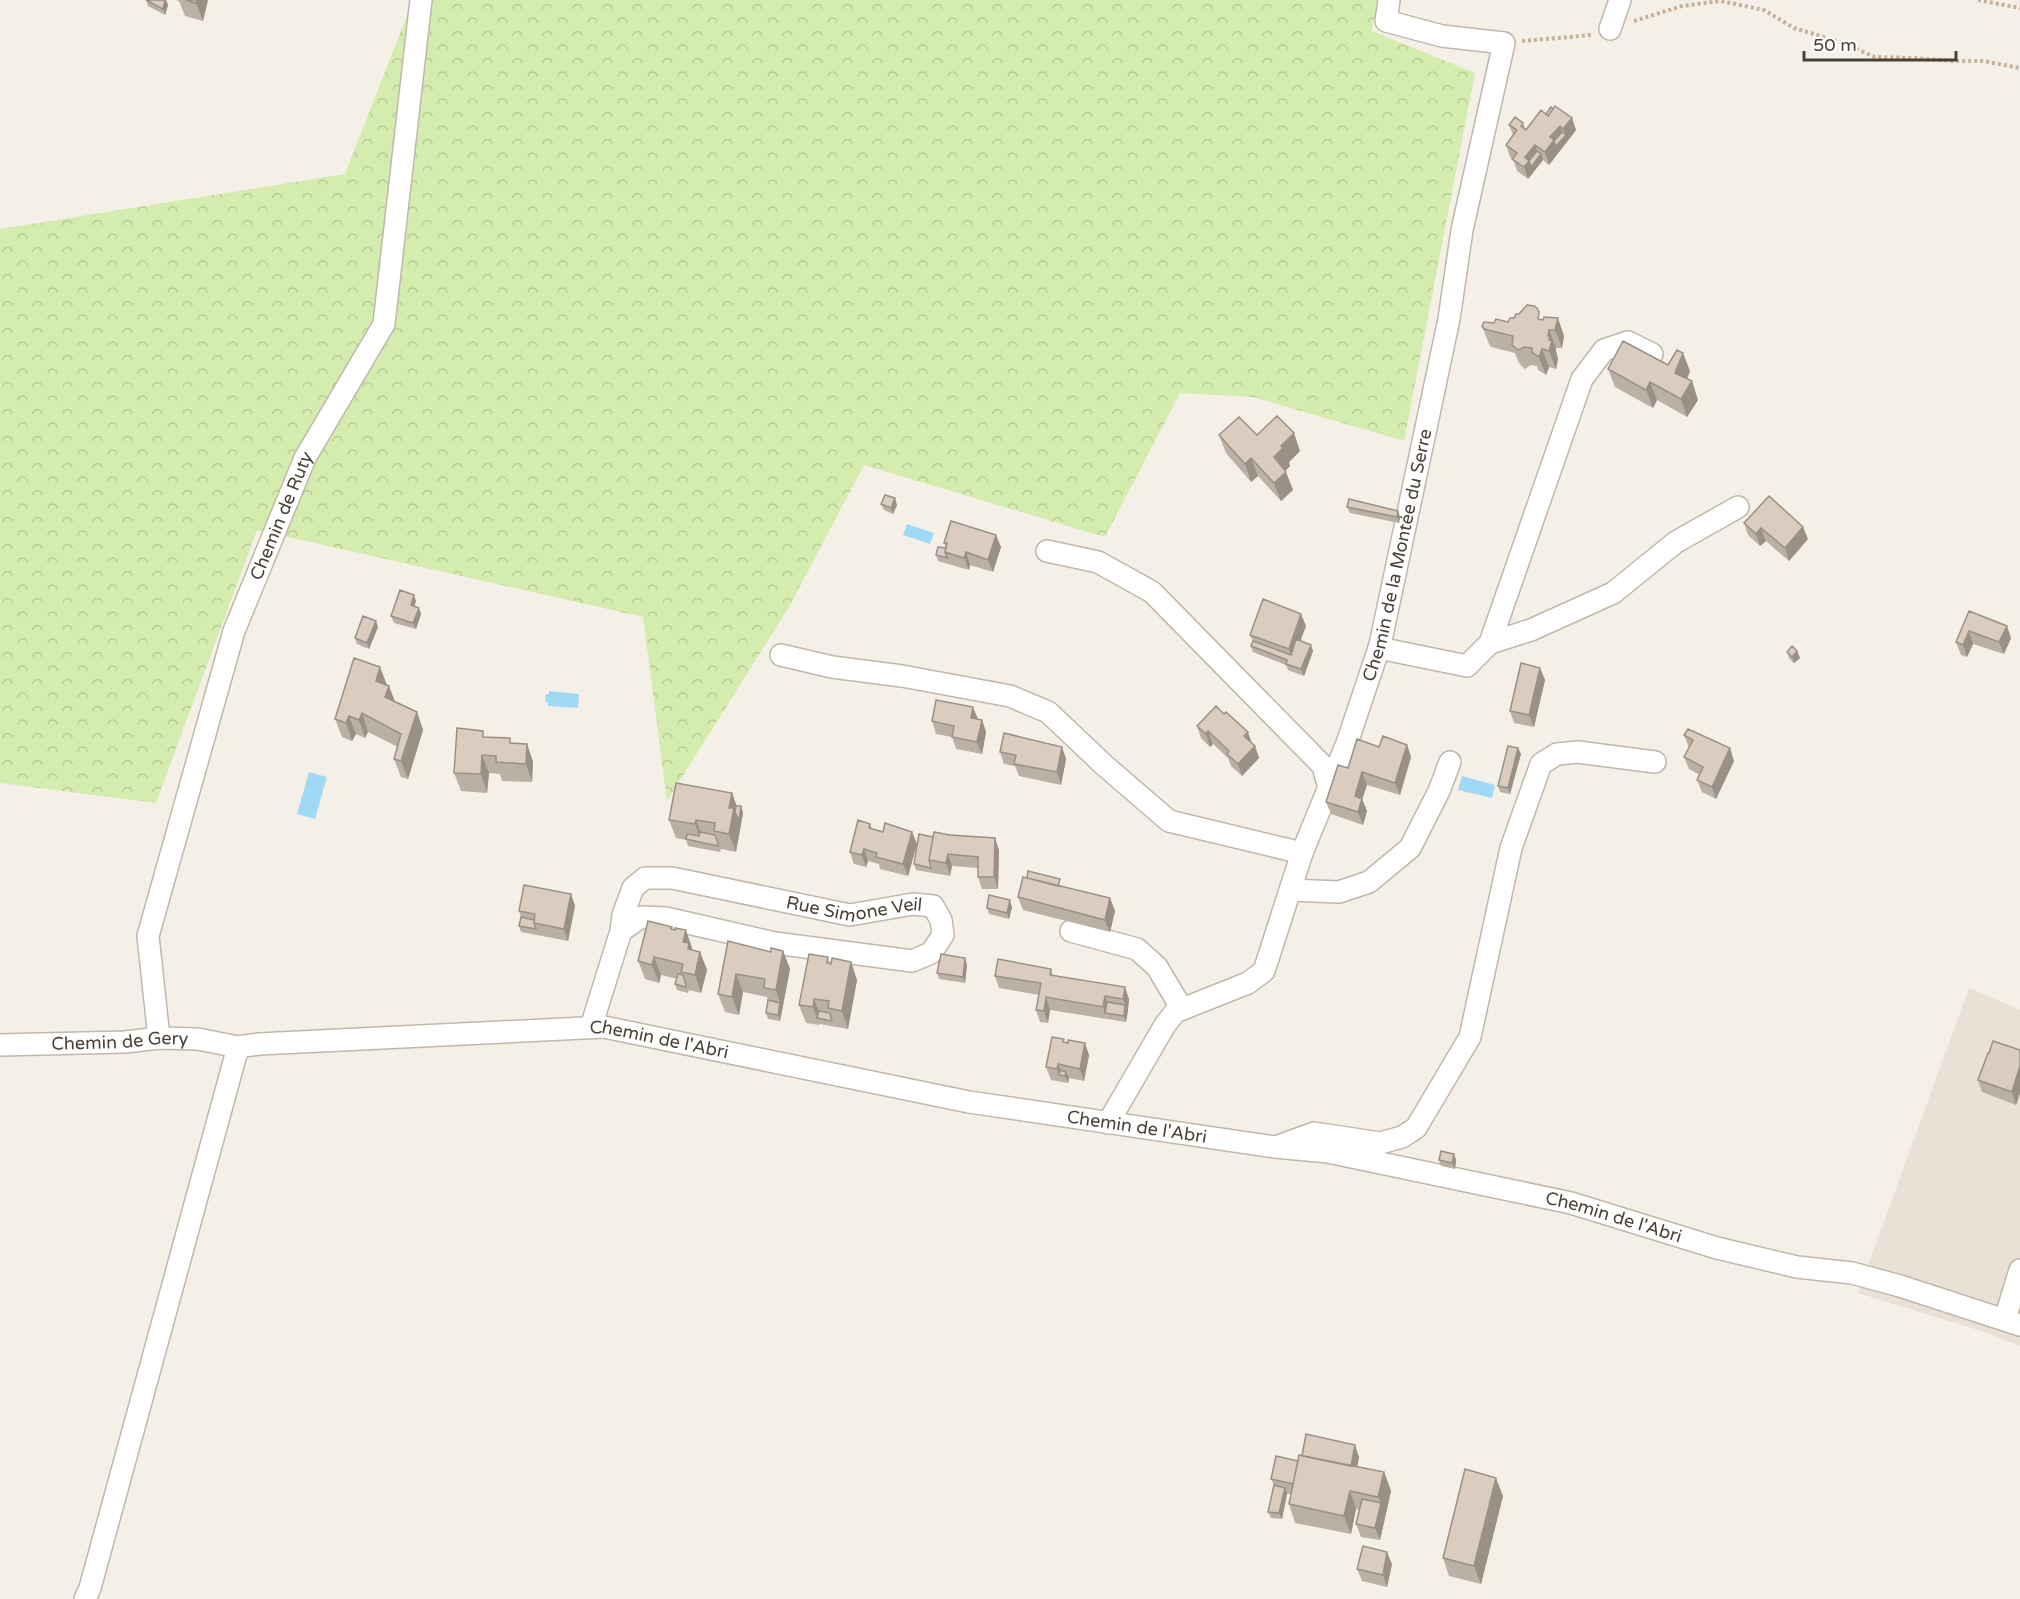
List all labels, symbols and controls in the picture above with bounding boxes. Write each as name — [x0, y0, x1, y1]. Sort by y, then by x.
scale bar — [1804, 24, 1956, 62]
text: 50 m — [1813, 34, 1857, 56]
street label: Chemin de la Montée du Serre — [1357, 427, 1436, 684]
street label: Chemin de Ruty — [245, 447, 318, 583]
street label: Rue Simone Veil — [784, 891, 923, 927]
street label: Chemin de l'Abri — [589, 1016, 730, 1063]
street label: Chemin de Gery — [51, 1027, 189, 1055]
street label: Chemin de l'Abri — [1065, 1106, 1208, 1148]
street label: Chemin de l'Abri — [1544, 1187, 1685, 1248]

